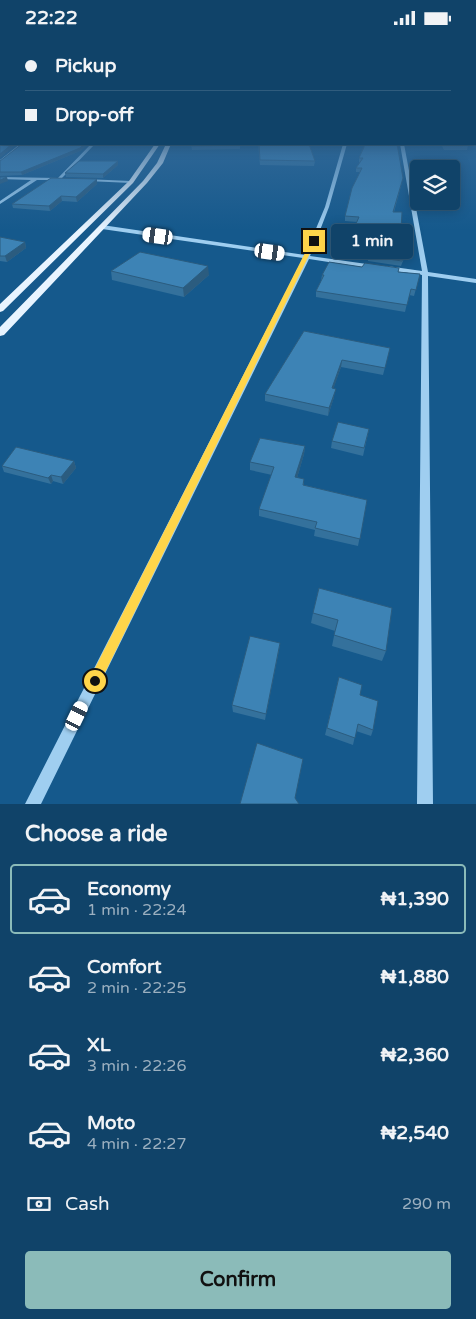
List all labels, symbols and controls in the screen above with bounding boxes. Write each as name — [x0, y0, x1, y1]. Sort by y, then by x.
text: 22:22 — [25, 7, 78, 29]
text: Pickup — [55, 55, 116, 77]
text: Drop-off — [55, 104, 134, 126]
map controls — [410, 160, 460, 210]
button: layers — [410, 160, 460, 210]
callout: 1 min — [332, 223, 414, 259]
car — [142, 226, 173, 246]
route end — [303, 230, 325, 252]
text: 1 min — [351, 231, 393, 251]
car — [254, 242, 285, 262]
route start — [84, 670, 106, 692]
car — [63, 699, 90, 733]
text: Choose a ride — [25, 821, 168, 847]
icon: car — [27, 877, 72, 922]
text: Economy — [87, 878, 171, 900]
text: ₦1,390 — [380, 888, 449, 910]
text: 1 min · 22:24 — [87, 900, 186, 920]
icon: car — [27, 955, 72, 1000]
text: Comfort — [87, 956, 161, 978]
text: ₦1,880 — [380, 966, 449, 988]
text: 2 min · 22:25 — [87, 978, 186, 998]
icon: car — [27, 1033, 72, 1078]
text: XL — [87, 1034, 111, 1056]
text: ₦2,360 — [380, 1044, 449, 1066]
text: 3 min · 22:26 — [87, 1056, 186, 1076]
icon: car — [27, 1111, 72, 1156]
text: Moto — [87, 1112, 135, 1134]
text: ₦2,540 — [380, 1122, 449, 1144]
text: 4 min · 22:27 — [87, 1134, 186, 1154]
icon: cash — [25, 1190, 53, 1218]
text: Cash — [65, 1193, 110, 1215]
text: 290 m — [402, 1194, 451, 1214]
button: Confirm — [25, 1251, 451, 1309]

